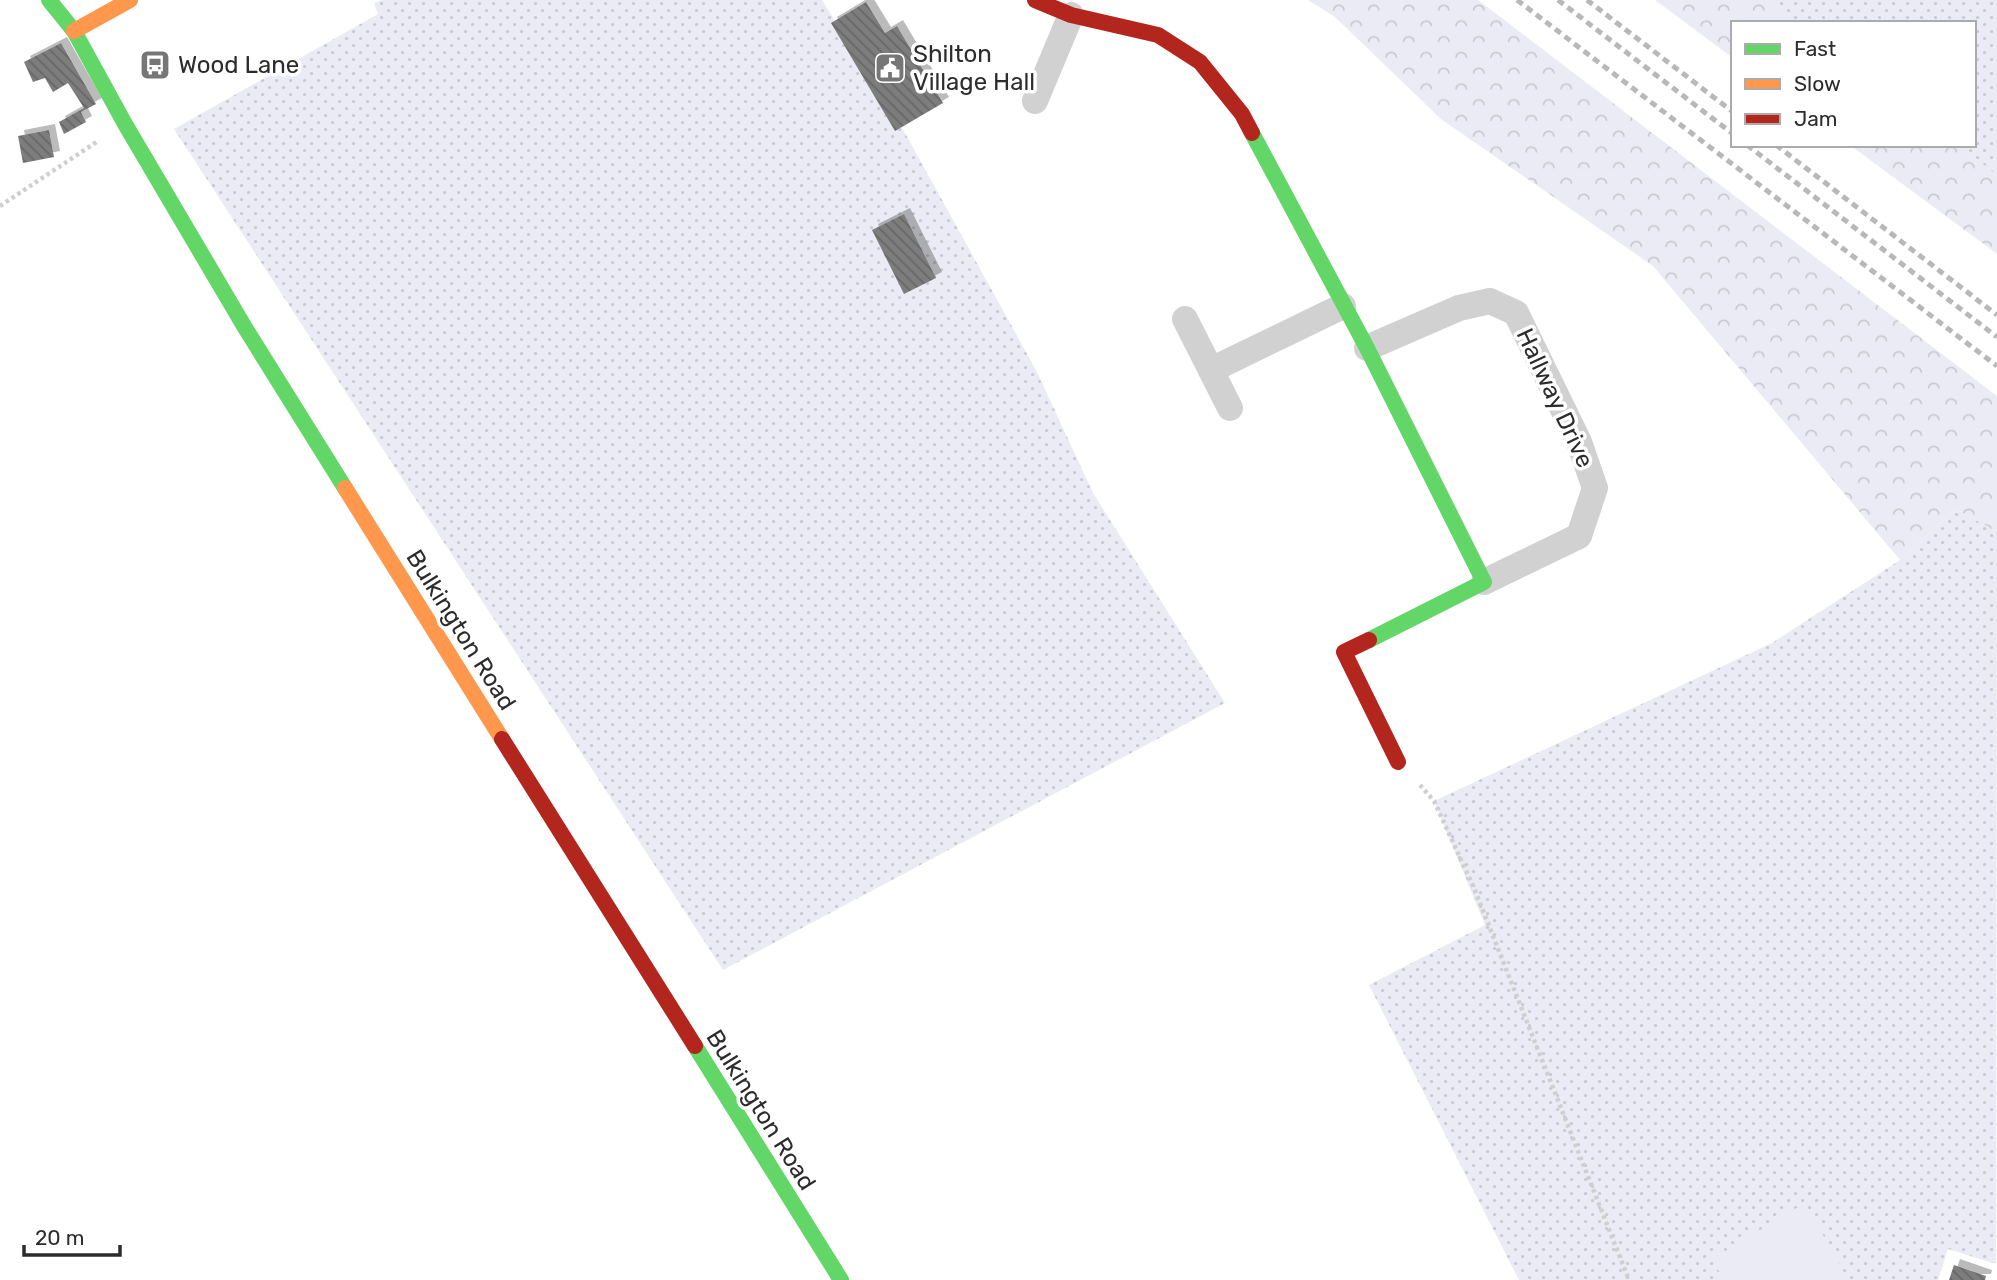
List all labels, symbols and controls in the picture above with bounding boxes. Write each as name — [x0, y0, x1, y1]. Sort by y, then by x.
legend — [1731, 21, 1976, 147]
text: Fast — [1794, 36, 1836, 61]
place label: Shilton Village Hall — [913, 40, 1035, 96]
bus stop icon: Wood Lane — [138, 48, 172, 82]
place label: Wood Lane — [178, 51, 299, 79]
public building icon: Shilton Village Hall — [873, 51, 907, 85]
text: Slow — [1794, 71, 1841, 96]
text: Jam — [1794, 106, 1838, 131]
street label: Hallway Drive — [1511, 324, 1599, 472]
street label: Bulkington Road — [400, 545, 522, 715]
street label: Bulkington Road — [700, 1025, 822, 1195]
scale bar — [24, 1214, 121, 1258]
text: 20 m — [35, 1225, 84, 1250]

